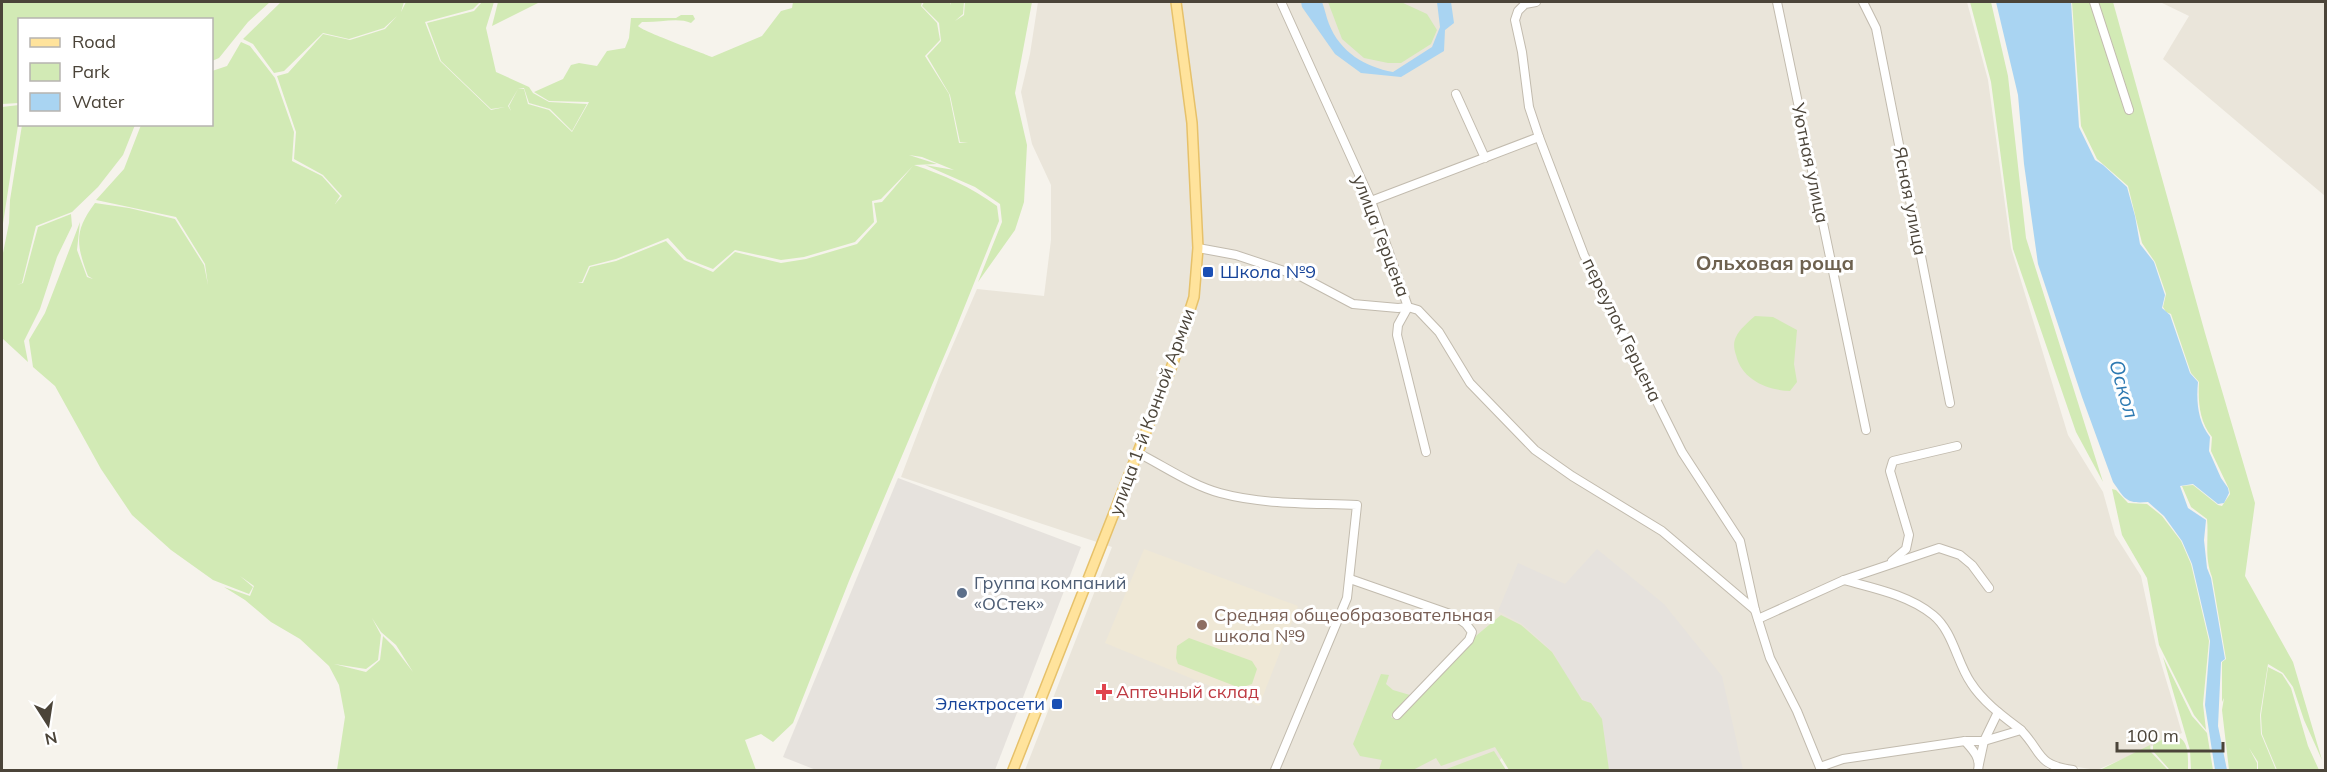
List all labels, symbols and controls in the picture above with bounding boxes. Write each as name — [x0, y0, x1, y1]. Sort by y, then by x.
legend — [18, 18, 213, 126]
text: Road — [72, 30, 116, 53]
text: Park — [72, 60, 111, 83]
text: Water — [72, 90, 125, 113]
street label: Уютная улица — [1786, 100, 1834, 225]
street label: Ясная улица — [1889, 145, 1932, 257]
street label: улица Герцена — [1348, 172, 1415, 300]
district label: Ольховая роща — [1696, 250, 1854, 275]
street label: переулок Герцена — [1578, 254, 1667, 406]
place label: Школа №9 — [1220, 260, 1316, 283]
marker: Школа №9 — [1201, 265, 1215, 279]
street label: улица 1-й Конной Армии — [1103, 305, 1200, 518]
water label: Оскол — [2104, 357, 2145, 421]
place label: Группа компаний «ОСтек» — [974, 571, 1126, 615]
marker: Группа компаний «ОСтек» — [955, 586, 969, 600]
place label: Средняя общеобразовательная школа №9 — [1214, 603, 1493, 647]
marker: Средняя общеобразовательная школа №9 — [1195, 618, 1209, 632]
place label: Аптечный склад — [1116, 680, 1259, 703]
marker: Аптечный склад — [1097, 685, 1111, 699]
place label: Электросети — [935, 692, 1045, 715]
north arrow — [18, 694, 78, 754]
marker: Электросети — [1050, 697, 1064, 711]
scale bar — [2117, 715, 2224, 753]
text: 100 m — [2126, 724, 2179, 747]
text: N — [43, 728, 59, 750]

